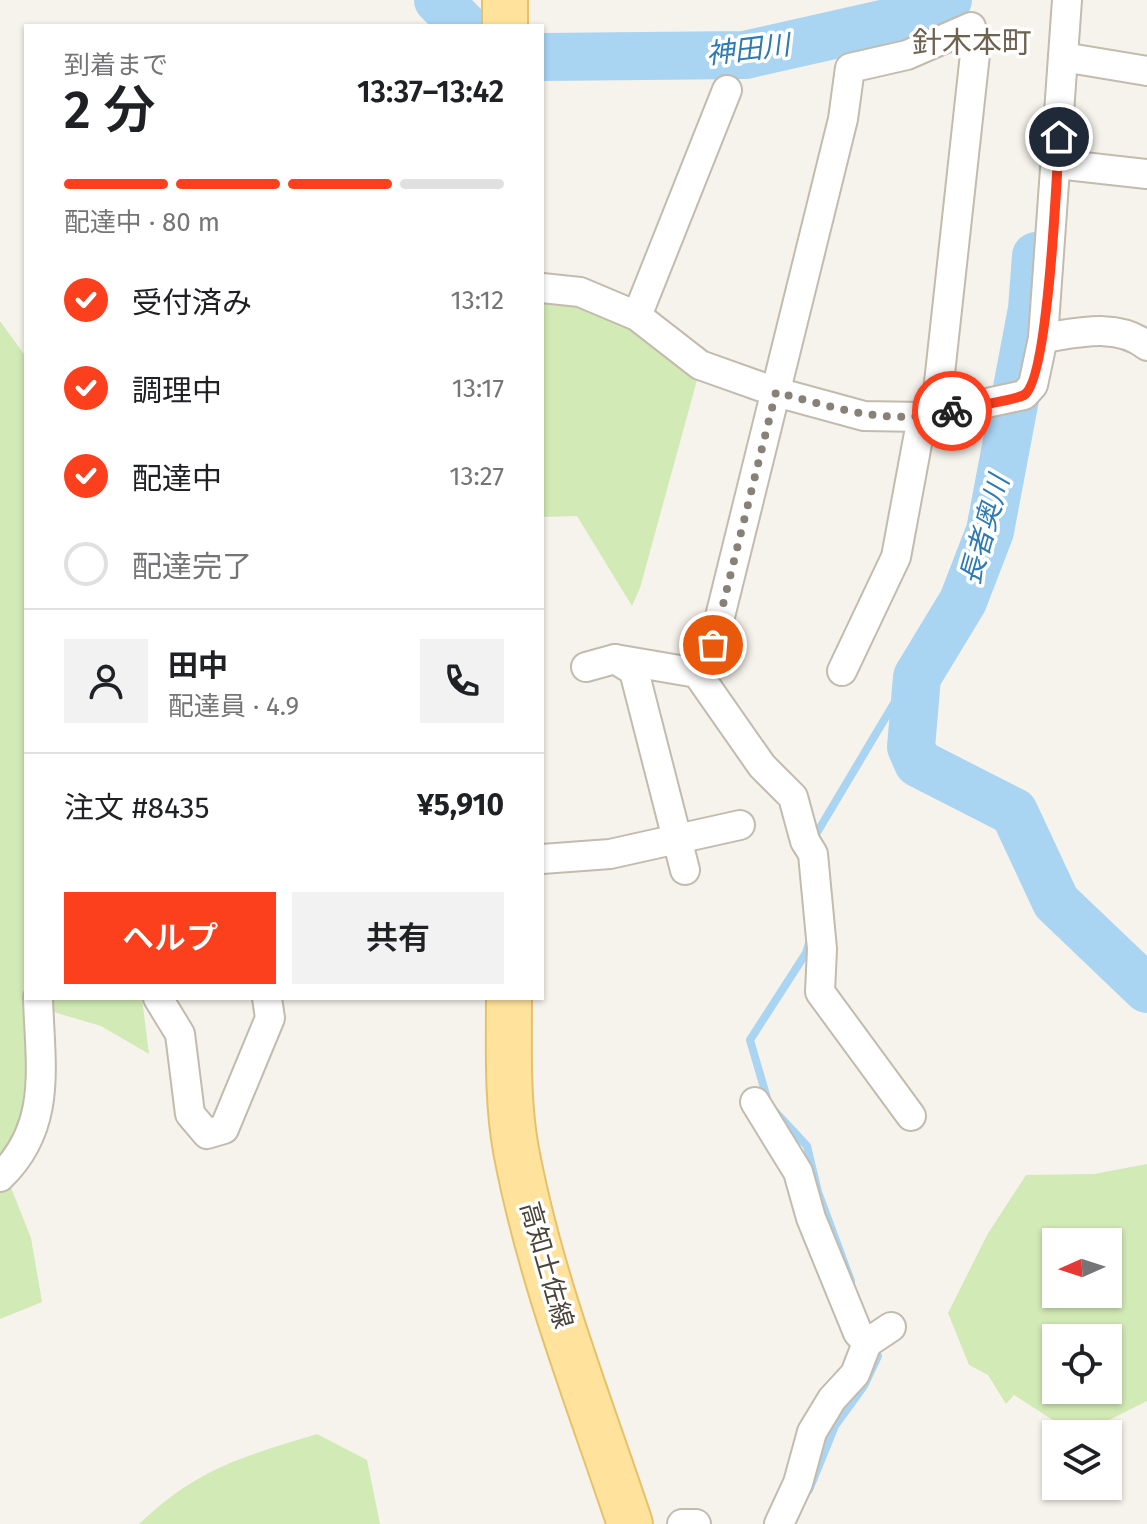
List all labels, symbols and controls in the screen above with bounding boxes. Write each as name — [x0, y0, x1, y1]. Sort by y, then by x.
district label: 針木本町 — [912, 25, 1032, 61]
water label: 神田川 — [704, 28, 795, 71]
text: 到着まで — [64, 50, 168, 81]
text: 13:37–13:42 — [357, 74, 504, 110]
text: 2 分 — [64, 79, 155, 142]
pin — [1025, 103, 1093, 171]
icon: home — [1037, 115, 1081, 159]
text: 配達中 · 80 m — [64, 207, 220, 238]
icon: check — [64, 278, 108, 322]
text: 受付済み — [132, 285, 252, 321]
text: 13:12 — [450, 285, 504, 316]
icon: check — [64, 366, 108, 410]
courier — [912, 371, 992, 451]
text: 調理中 — [132, 373, 222, 409]
text: 13:17 — [452, 373, 504, 404]
icon: bike — [930, 389, 974, 433]
icon: check — [64, 454, 108, 498]
text: 配達中 — [132, 461, 222, 497]
text: 13:27 — [449, 461, 504, 492]
water label: 長者奥川 — [953, 469, 1017, 589]
text: 配達完了 — [132, 549, 252, 585]
pin — [679, 611, 747, 679]
icon: bag — [691, 623, 735, 667]
button: person — [64, 639, 148, 723]
button: phone — [420, 639, 504, 723]
text: 田中 — [168, 648, 228, 684]
text: 配達員 · 4.9 — [168, 691, 299, 722]
text: ¥5,910 — [417, 787, 504, 823]
text: 注文 #8435 — [64, 790, 209, 826]
button: ヘルプ — [64, 892, 276, 984]
button: 共有 — [292, 892, 504, 984]
street label: 高知土佐線 — [514, 1198, 579, 1332]
north arrow — [1042, 1228, 1122, 1308]
map controls — [1042, 1228, 1122, 1500]
button: locate — [1042, 1324, 1122, 1404]
button: layers — [1042, 1420, 1122, 1500]

